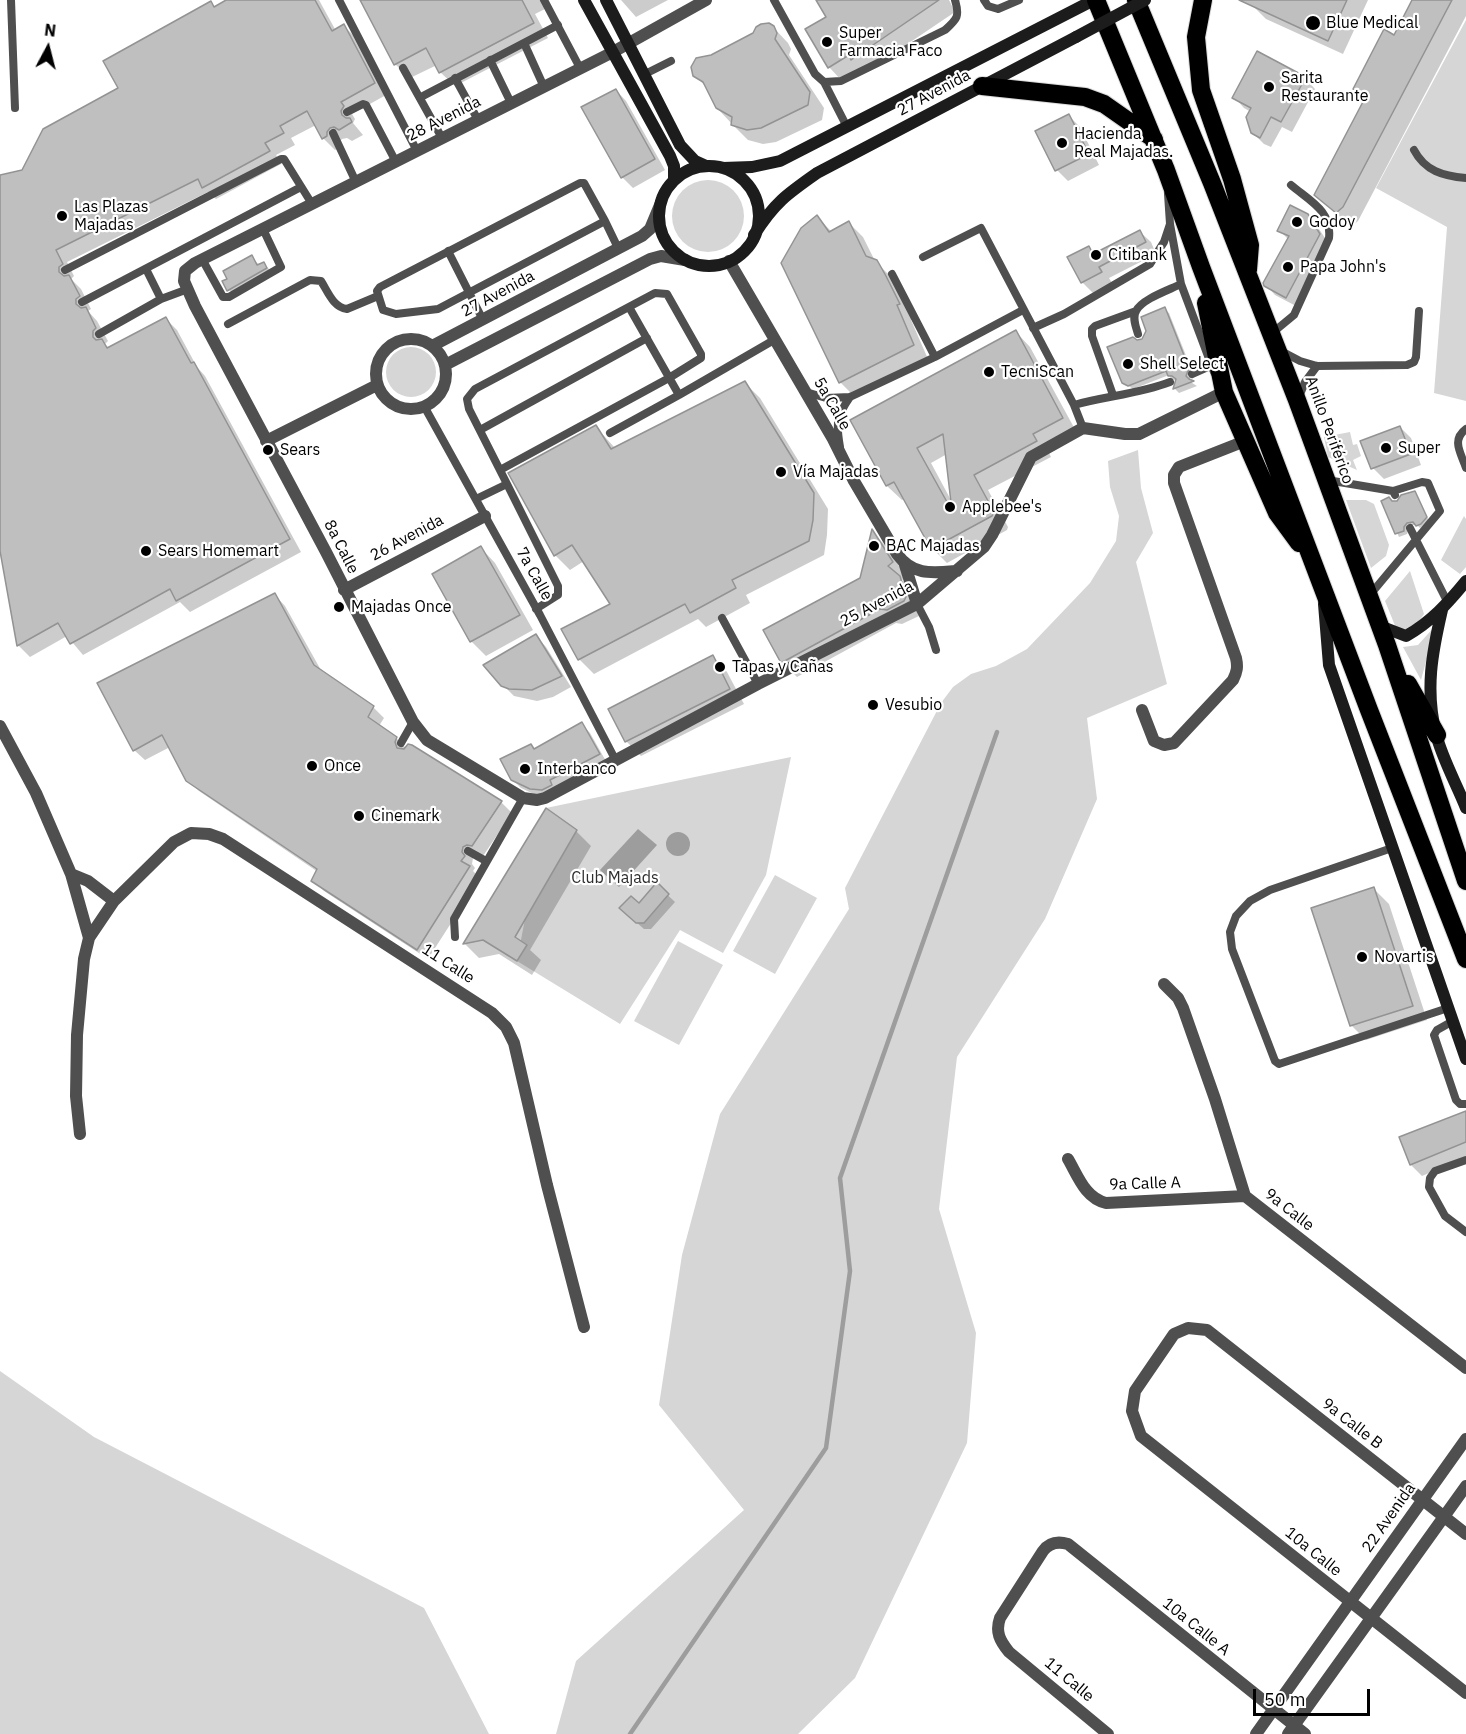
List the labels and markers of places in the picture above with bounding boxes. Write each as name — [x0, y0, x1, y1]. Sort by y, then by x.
place label: Blue Medical — [1326, 13, 1418, 33]
marker: Blue Medical — [1304, 14, 1322, 32]
place label: Super Farmacia Faco — [839, 23, 942, 61]
marker: Super Farmacia Faco — [820, 35, 834, 49]
place label: Sarita Restaurante — [1281, 68, 1368, 106]
marker: Sarita Restaurante — [1262, 80, 1276, 94]
place label: Hacienda Real Majadas. — [1074, 124, 1173, 162]
marker: Hacienda Real Majadas. — [1055, 136, 1069, 150]
place label: Las Plazas Majadas — [74, 197, 148, 235]
marker: Las Plazas Majadas — [55, 209, 69, 223]
place label: Godoy — [1309, 212, 1355, 232]
marker: Godoy — [1290, 215, 1304, 229]
place label: Citibank — [1108, 245, 1167, 265]
marker: Citibank — [1089, 248, 1103, 262]
place label: Papa John's — [1300, 257, 1386, 277]
marker: Papa John's — [1281, 260, 1295, 274]
place label: Shell Select — [1140, 354, 1224, 374]
marker: Shell Select — [1121, 357, 1135, 371]
place label: TecniScan — [1001, 362, 1074, 382]
marker: TecniScan — [982, 365, 996, 379]
place label: Super — [1398, 438, 1440, 458]
place label: Sears — [280, 440, 320, 460]
marker: Super — [1379, 441, 1393, 455]
marker: Sears — [261, 443, 275, 457]
place label: Vía Majadas — [793, 462, 879, 482]
marker: Vía Majadas — [774, 465, 788, 479]
place label: Applebee's — [962, 497, 1042, 517]
marker: Applebee's — [943, 500, 957, 514]
place label: BAC Majadas — [886, 536, 980, 556]
marker: BAC Majadas — [867, 539, 881, 553]
place label: Sears Homemart — [158, 541, 279, 561]
marker: Sears Homemart — [139, 544, 153, 558]
place label: Majadas Once — [351, 597, 452, 617]
marker: Majadas Once — [332, 600, 346, 614]
place label: Tapas y Cañas — [732, 657, 834, 677]
marker: Tapas y Cañas — [713, 660, 727, 674]
place label: Vesubio — [885, 695, 942, 715]
marker: Vesubio — [866, 698, 880, 712]
place label: Once — [324, 756, 361, 776]
marker: Once — [305, 759, 319, 773]
place label: Interbanco — [537, 759, 617, 779]
marker: Interbanco — [518, 762, 532, 776]
place label: Cinemark — [371, 806, 440, 826]
marker: Cinemark — [352, 809, 366, 823]
place label: Novartis — [1374, 947, 1434, 967]
marker: Novartis — [1355, 950, 1369, 964]

